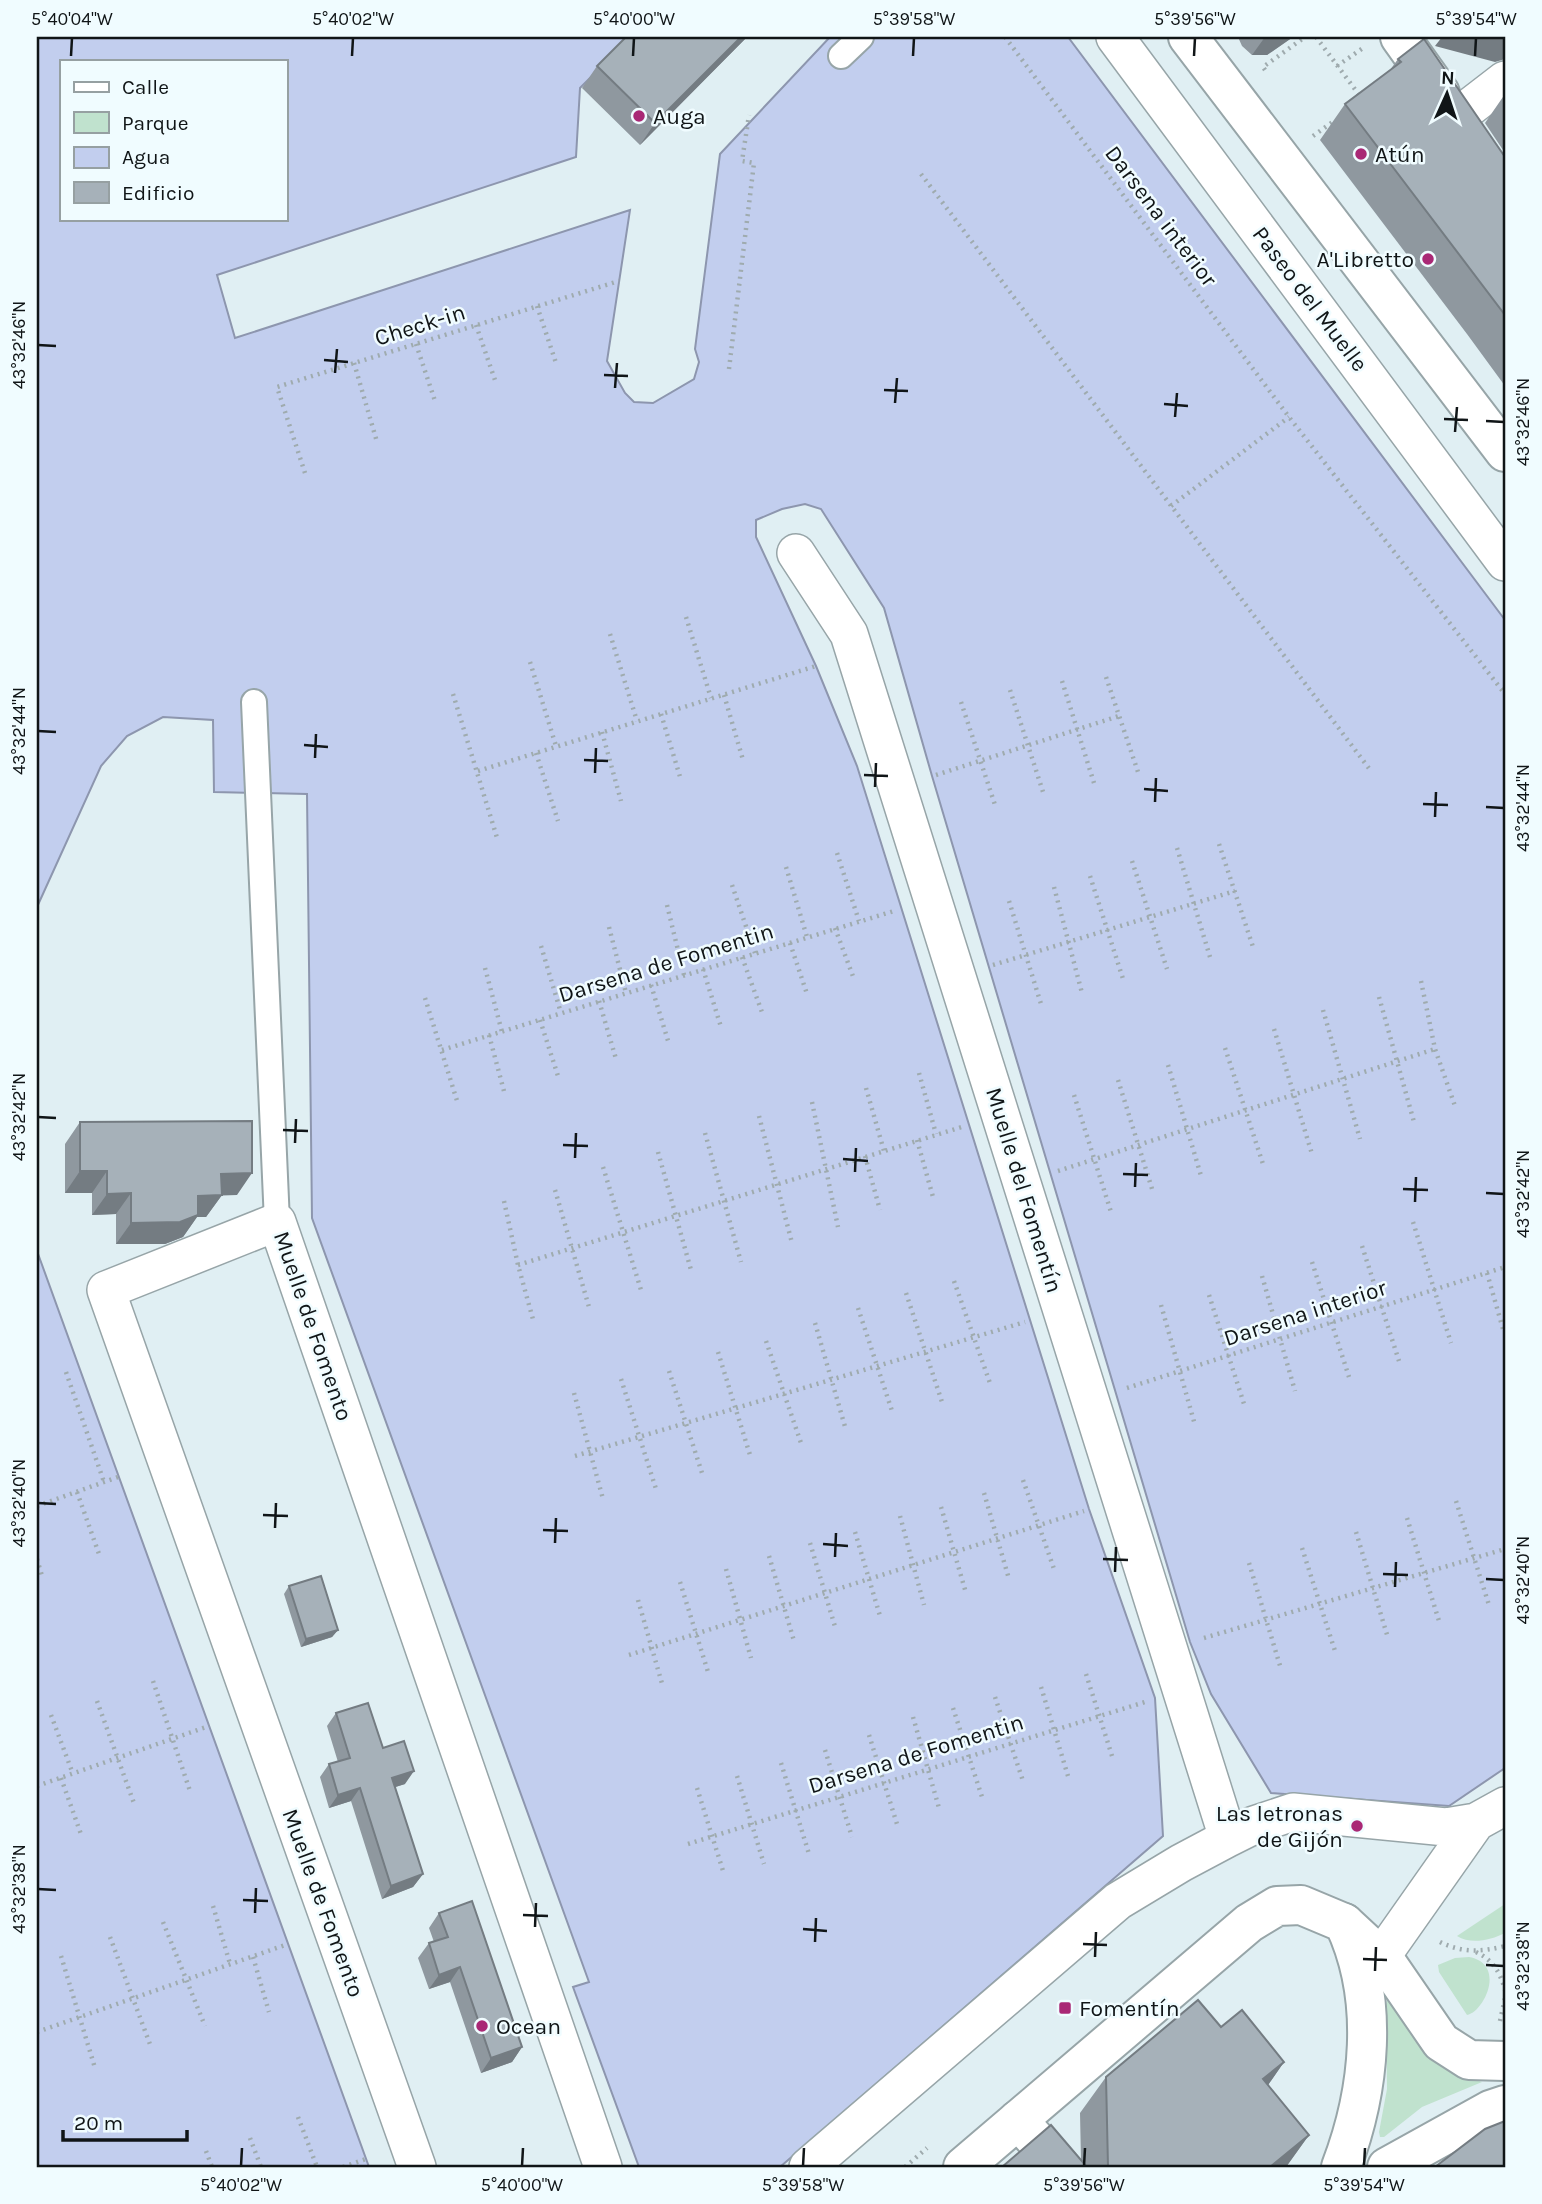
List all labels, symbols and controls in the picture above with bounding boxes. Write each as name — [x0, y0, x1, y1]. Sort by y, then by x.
text: 5°40'04"W — [31, 8, 113, 30]
text: 5°40'02"W — [312, 8, 394, 30]
text: 5°40'00"W — [593, 8, 675, 30]
text: 5°39'58"W — [873, 8, 955, 30]
text: 5°39'56"W — [1154, 8, 1236, 30]
text: 5°39'54"W — [1435, 8, 1517, 30]
legend — [60, 60, 287, 220]
north arrow — [1412, 60, 1482, 130]
text: N — [1440, 67, 1455, 89]
text: Calle — [122, 75, 169, 99]
place label: Auga — [653, 103, 706, 130]
marker: Auga — [631, 108, 647, 124]
text: Parque — [122, 111, 189, 135]
street label: Darsena interior — [1099, 140, 1223, 292]
place label: Atún — [1375, 141, 1425, 168]
text: Agua — [122, 145, 170, 169]
marker: Atún — [1353, 146, 1369, 162]
text: Edificio — [122, 181, 195, 205]
street label: Paseo del Muelle — [1247, 221, 1373, 377]
place label: A'Libretto — [1316, 246, 1414, 273]
marker: A'Libretto — [1420, 251, 1436, 267]
street label: Check-in — [371, 298, 469, 352]
text: 43°32'46"N — [8, 301, 30, 389]
text: 43°32'46"N — [1512, 378, 1534, 466]
text: 43°32'44"N — [8, 687, 30, 775]
text: 43°32'44"N — [1512, 764, 1534, 852]
street label: Darsena de Fomentin — [555, 917, 777, 1009]
text: 43°32'42"N — [8, 1073, 30, 1161]
street label: Muelle del Fomentín — [980, 1084, 1068, 1296]
text: 43°32'42"N — [1512, 1150, 1534, 1238]
street label: Muelle de Fomento — [268, 1228, 358, 1424]
street label: Darsena interior — [1220, 1274, 1390, 1352]
text: 43°32'40"N — [8, 1459, 30, 1547]
text: 43°32'40"N — [1512, 1536, 1534, 1624]
street label: Darsena de Fomentin — [805, 1708, 1027, 1800]
place label: Las letronas de Gijón — [1216, 1800, 1343, 1853]
street label: Muelle de Fomento — [276, 1805, 370, 2001]
marker: Las letronas de Gijón — [1349, 1818, 1365, 1834]
text: 43°32'38"N — [8, 1844, 30, 1934]
text: 43°32'38"N — [1512, 1921, 1534, 2011]
place label: Fomentín — [1079, 1995, 1180, 2022]
marker: Fomentín — [1057, 2000, 1073, 2016]
place label: Ocean — [496, 2013, 561, 2040]
marker: Ocean — [474, 2018, 490, 2034]
scale bar — [63, 2099, 187, 2143]
text: 20 m — [74, 2111, 123, 2135]
text: 5°40'02"W — [200, 2174, 282, 2196]
text: 5°40'00"W — [481, 2174, 563, 2196]
text: 5°39'58"W — [762, 2174, 844, 2196]
text: 5°39'56"W — [1043, 2174, 1125, 2196]
text: 5°39'54"W — [1323, 2174, 1405, 2196]

